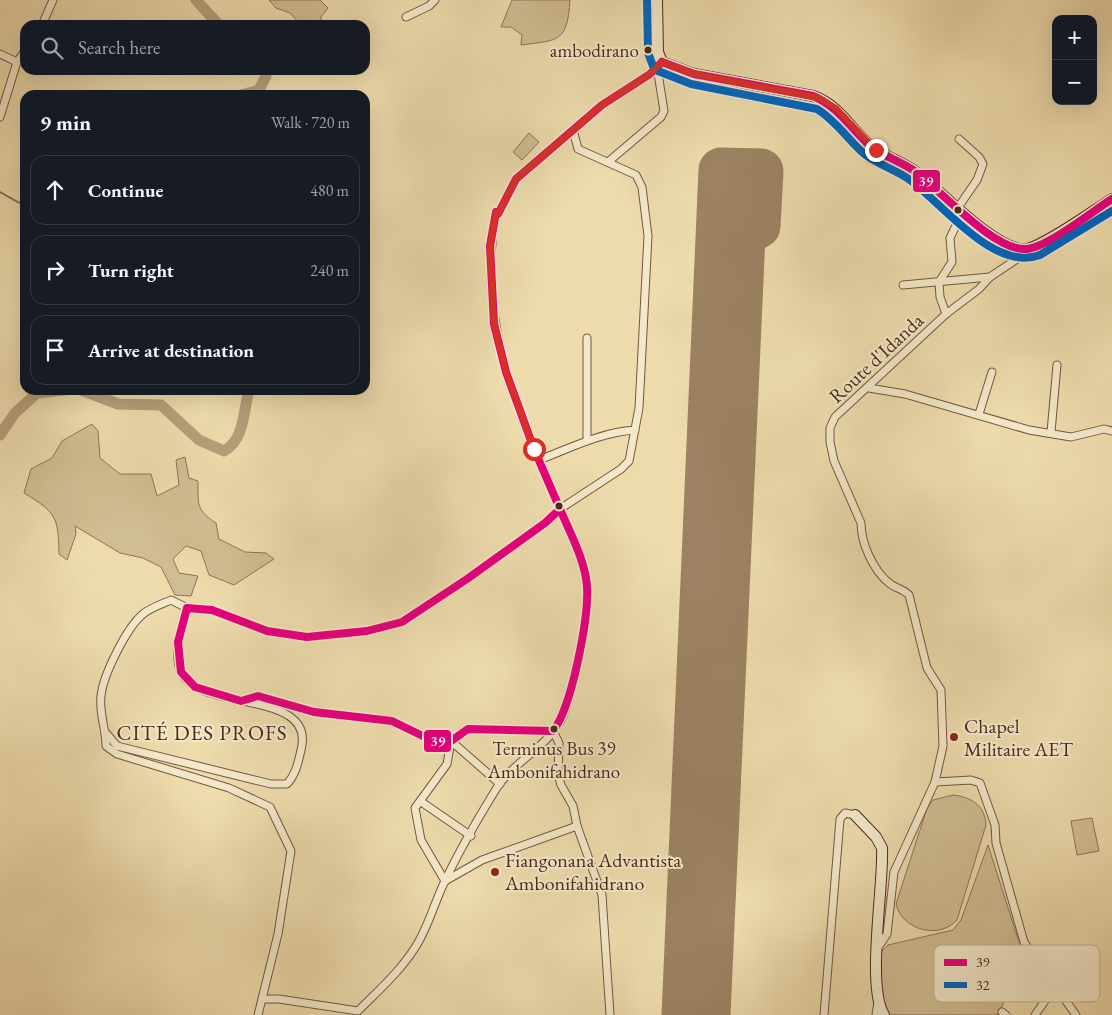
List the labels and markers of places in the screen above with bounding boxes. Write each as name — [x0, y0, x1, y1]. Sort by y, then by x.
place label: ambodirano — [550, 38, 639, 63]
marker: ambodirano — [643, 45, 653, 55]
unlabelled marker — [953, 205, 963, 215]
unlabelled marker — [554, 501, 564, 511]
place label: Chapel Militaire AET — [964, 713, 1073, 762]
marker: Terminus Bus 39 Ambonifahidrano — [549, 724, 559, 734]
marker: Chapel Militaire AET — [948, 731, 960, 743]
place label: Terminus Bus 39 Ambonifahidrano — [487, 736, 620, 784]
place label: Fiangonana Advantista Ambonifahidrano — [504, 847, 681, 896]
marker: Fiangonana Advantista Ambonifahidrano — [489, 866, 501, 878]

